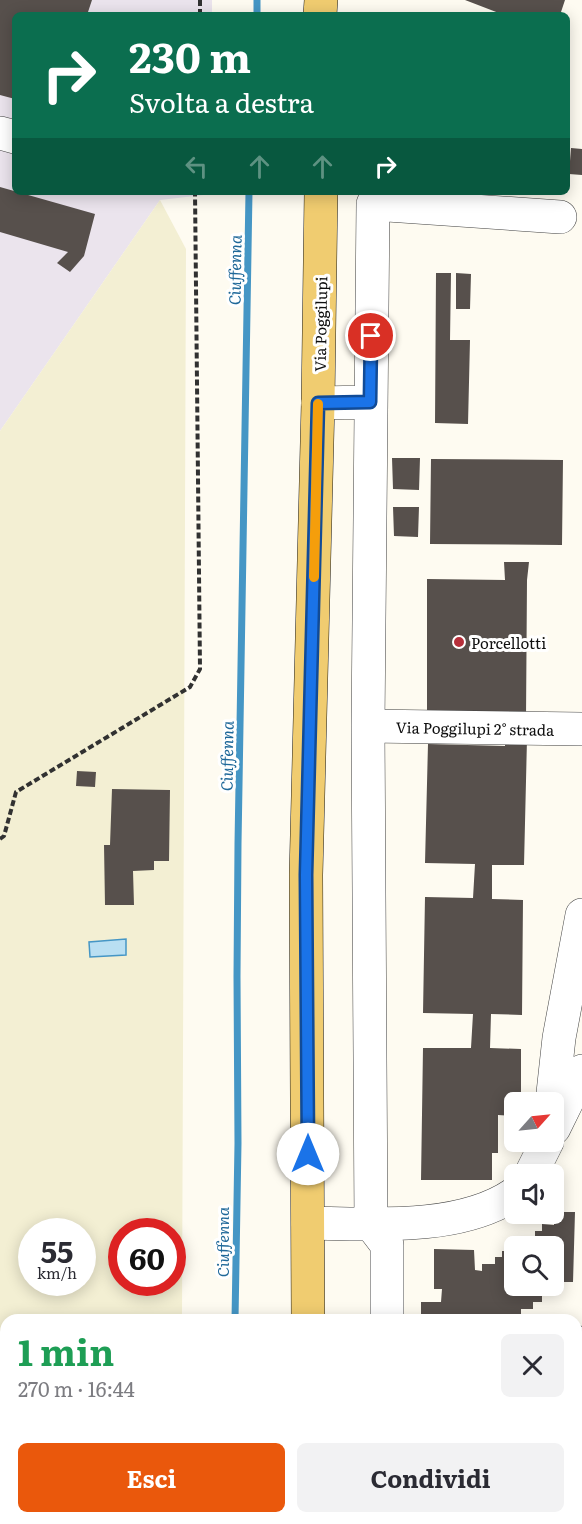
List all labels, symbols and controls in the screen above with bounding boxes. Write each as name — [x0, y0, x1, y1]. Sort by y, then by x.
text: 230 m — [129, 24, 251, 86]
icon: right — [30, 36, 108, 114]
text: Svolta a destra — [129, 81, 314, 121]
icon: left — [180, 150, 213, 183]
icon: ahead — [243, 150, 276, 183]
icon: ahead — [306, 150, 339, 183]
icon: right — [369, 150, 402, 183]
water label: Ciuffenna — [221, 234, 247, 305]
street label: Via Poggilupi — [308, 276, 332, 372]
pin — [345, 310, 396, 361]
icon: arrive — [354, 319, 387, 352]
place label: Porcellotti — [471, 631, 546, 654]
marker: Porcellotti — [452, 635, 466, 649]
street label: Via Poggilupi 2° strada — [396, 715, 555, 741]
water label: Ciuffenna — [213, 720, 239, 791]
north arrow — [504, 1092, 564, 1152]
map controls — [504, 1092, 564, 1296]
position arrow — [276, 1122, 340, 1186]
button: sound — [504, 1164, 564, 1224]
water label: Ciuffenna — [210, 1206, 234, 1277]
speed limit sign: 60 — [108, 1218, 186, 1296]
text: 55 — [41, 1228, 73, 1272]
button: search — [504, 1236, 564, 1296]
text: km/h — [37, 1261, 77, 1284]
text: 1 min — [18, 1324, 114, 1377]
button: close — [501, 1334, 564, 1397]
text: 270 m · 16:44 — [18, 1373, 135, 1403]
button: Esci — [18, 1443, 285, 1512]
button: Condividi — [297, 1443, 564, 1512]

